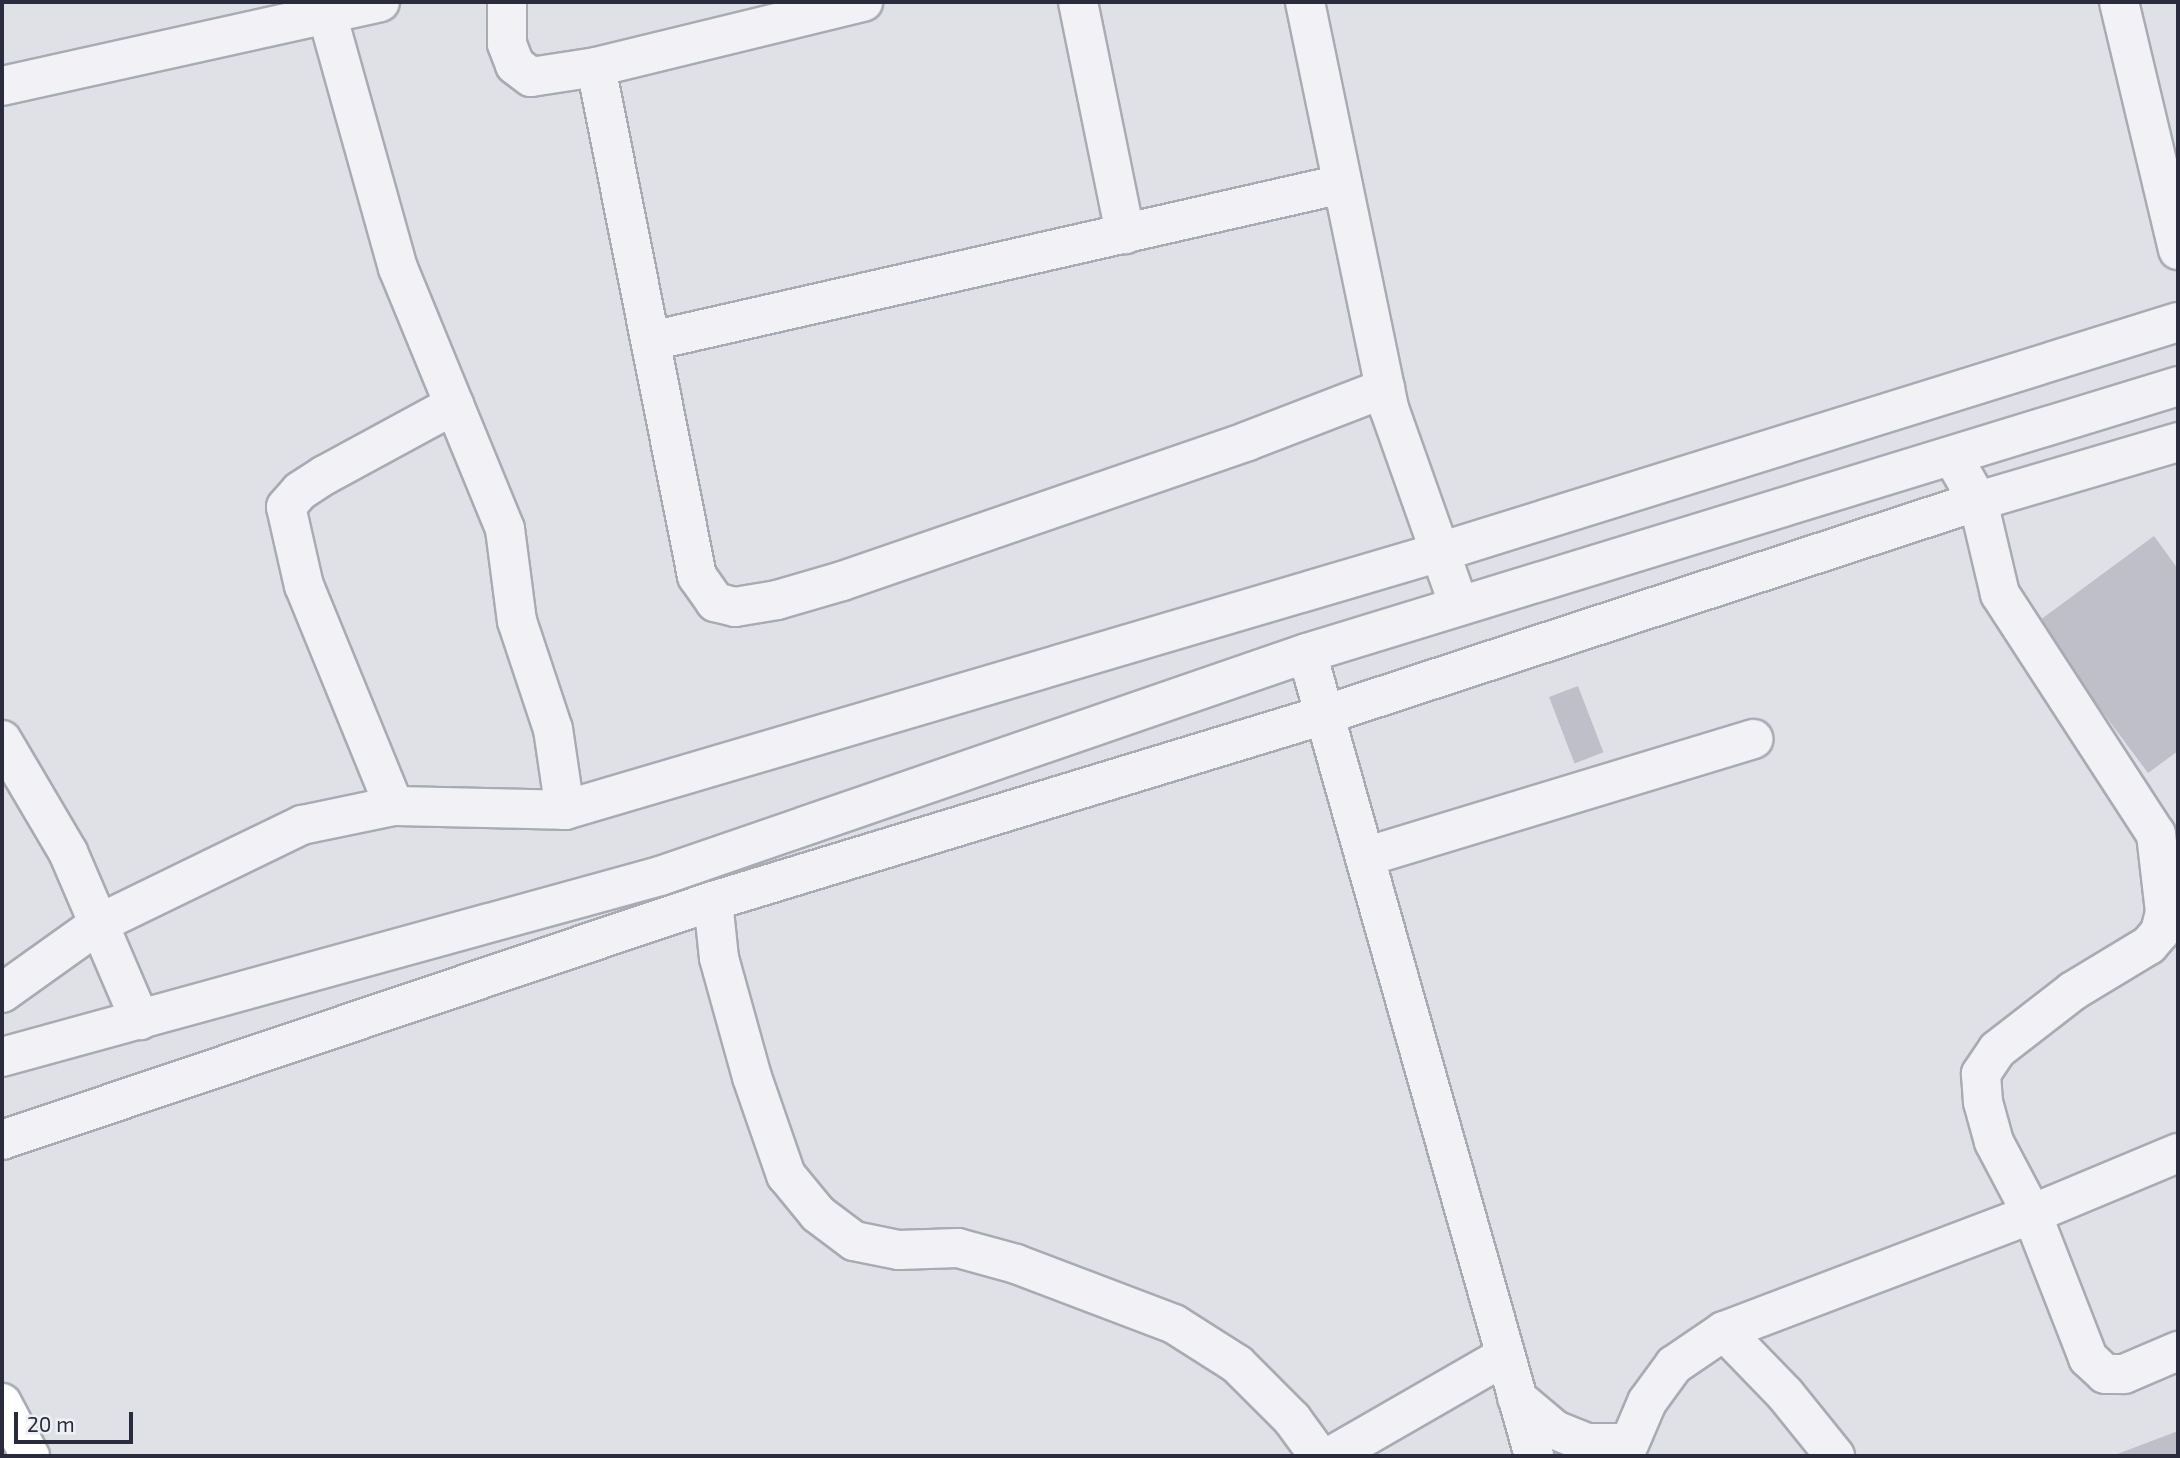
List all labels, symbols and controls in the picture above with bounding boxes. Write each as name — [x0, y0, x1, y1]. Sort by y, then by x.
scale bar — [18, 1398, 136, 1442]
text: 20 m — [27, 1411, 75, 1436]

